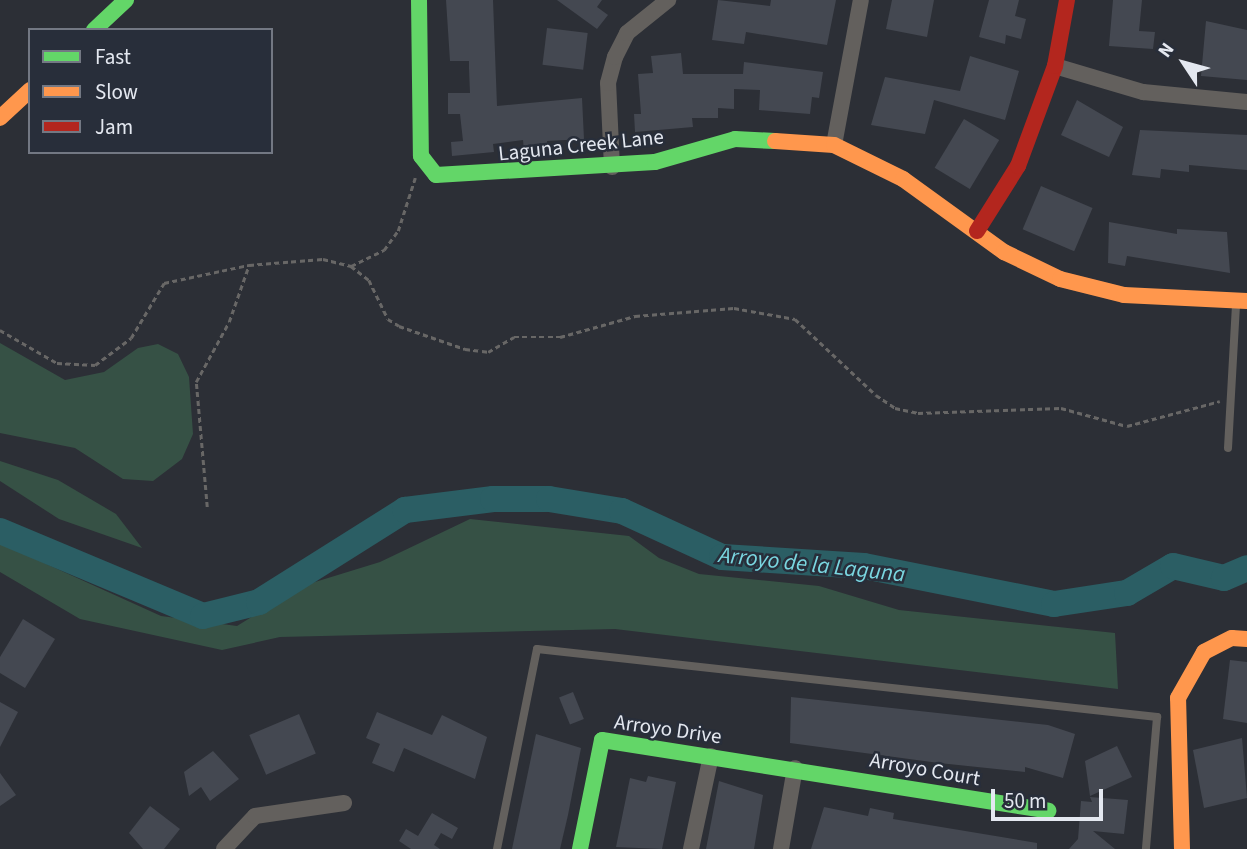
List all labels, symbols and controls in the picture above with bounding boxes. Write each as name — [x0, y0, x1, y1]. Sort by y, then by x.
legend — [28, 28, 273, 154]
north arrow — [1149, 28, 1219, 98]
text: N — [1152, 37, 1181, 63]
text: Fast — [95, 42, 131, 72]
text: Slow — [95, 77, 138, 107]
text: Jam — [95, 112, 133, 142]
street label: Laguna Creek Lane — [497, 124, 665, 166]
water label: Arroyo de la Laguna — [717, 541, 907, 589]
street label: Arroyo Drive — [613, 709, 723, 749]
street label: Arroyo Court — [868, 747, 982, 791]
scale bar — [995, 776, 1107, 820]
text: 50 m — [1004, 786, 1046, 816]

